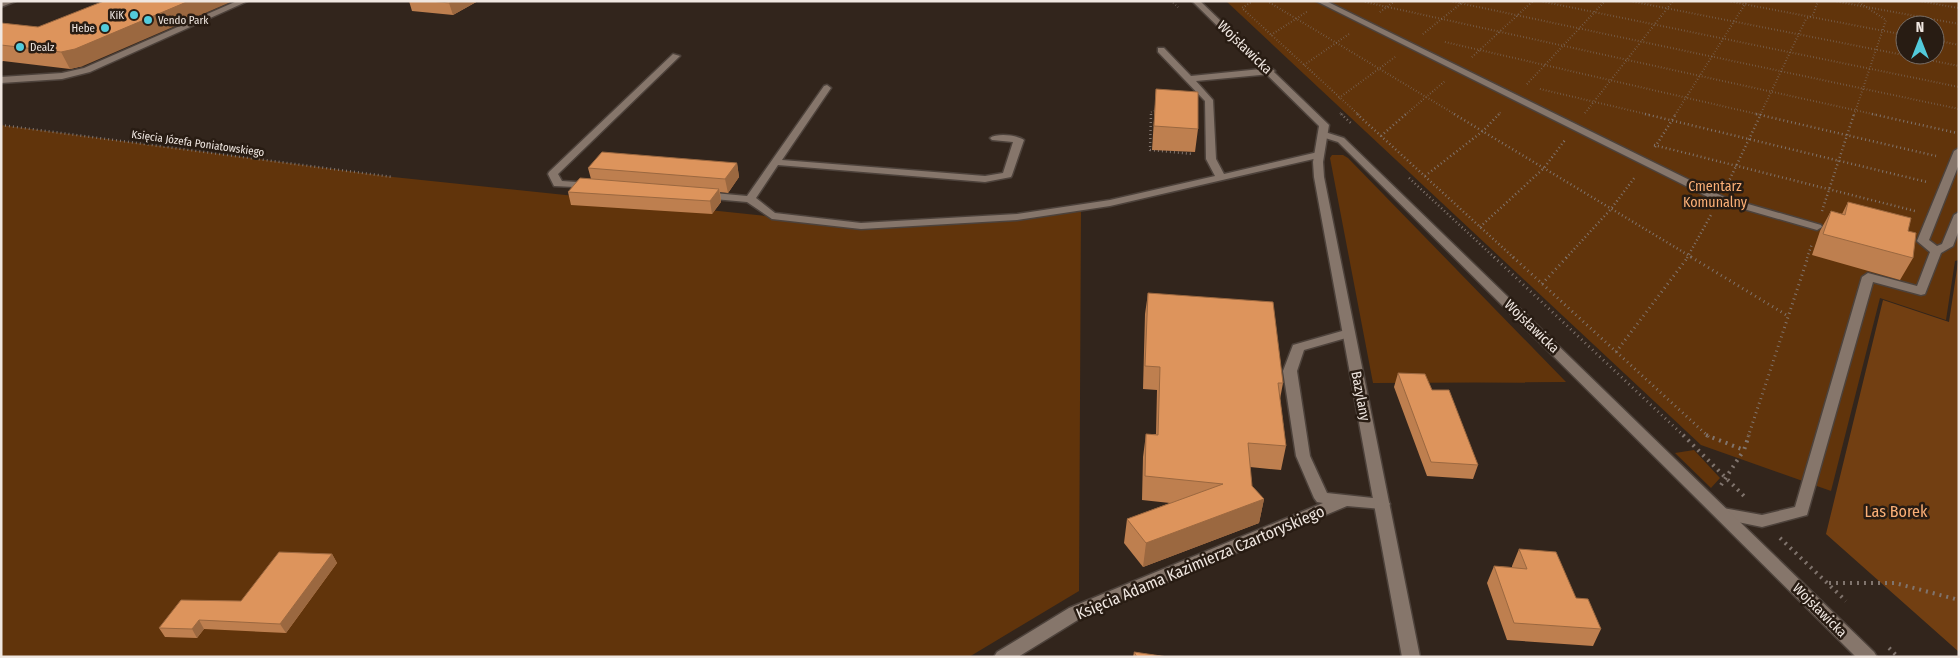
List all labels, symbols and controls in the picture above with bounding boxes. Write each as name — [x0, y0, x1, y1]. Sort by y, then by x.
place label: KiK — [110, 9, 124, 22]
marker: KiK — [128, 9, 140, 21]
marker: Vendo Park — [142, 14, 154, 26]
place label: Vendo Park — [158, 14, 209, 27]
north arrow — [1895, 15, 1945, 65]
street label: Wojsławicka — [1214, 17, 1276, 78]
text: N — [1916, 19, 1924, 36]
place label: Hebe — [72, 22, 95, 35]
marker: Hebe — [99, 22, 111, 34]
marker: Dealz — [14, 41, 26, 53]
place label: Dealz — [30, 41, 55, 54]
street label: Księcia Józefa Poniatowskiego — [131, 128, 265, 159]
park label: Cmentarz Komunalny — [1683, 178, 1748, 211]
street label: Wojsławicka — [1501, 296, 1563, 357]
street label: Bazylany — [1347, 370, 1374, 423]
street label: Księcia Adama Kazimierza Czartoryskiego — [1073, 501, 1327, 624]
park label: Las Borek — [1865, 502, 1928, 521]
street label: Wojsławicka — [1789, 580, 1850, 641]

